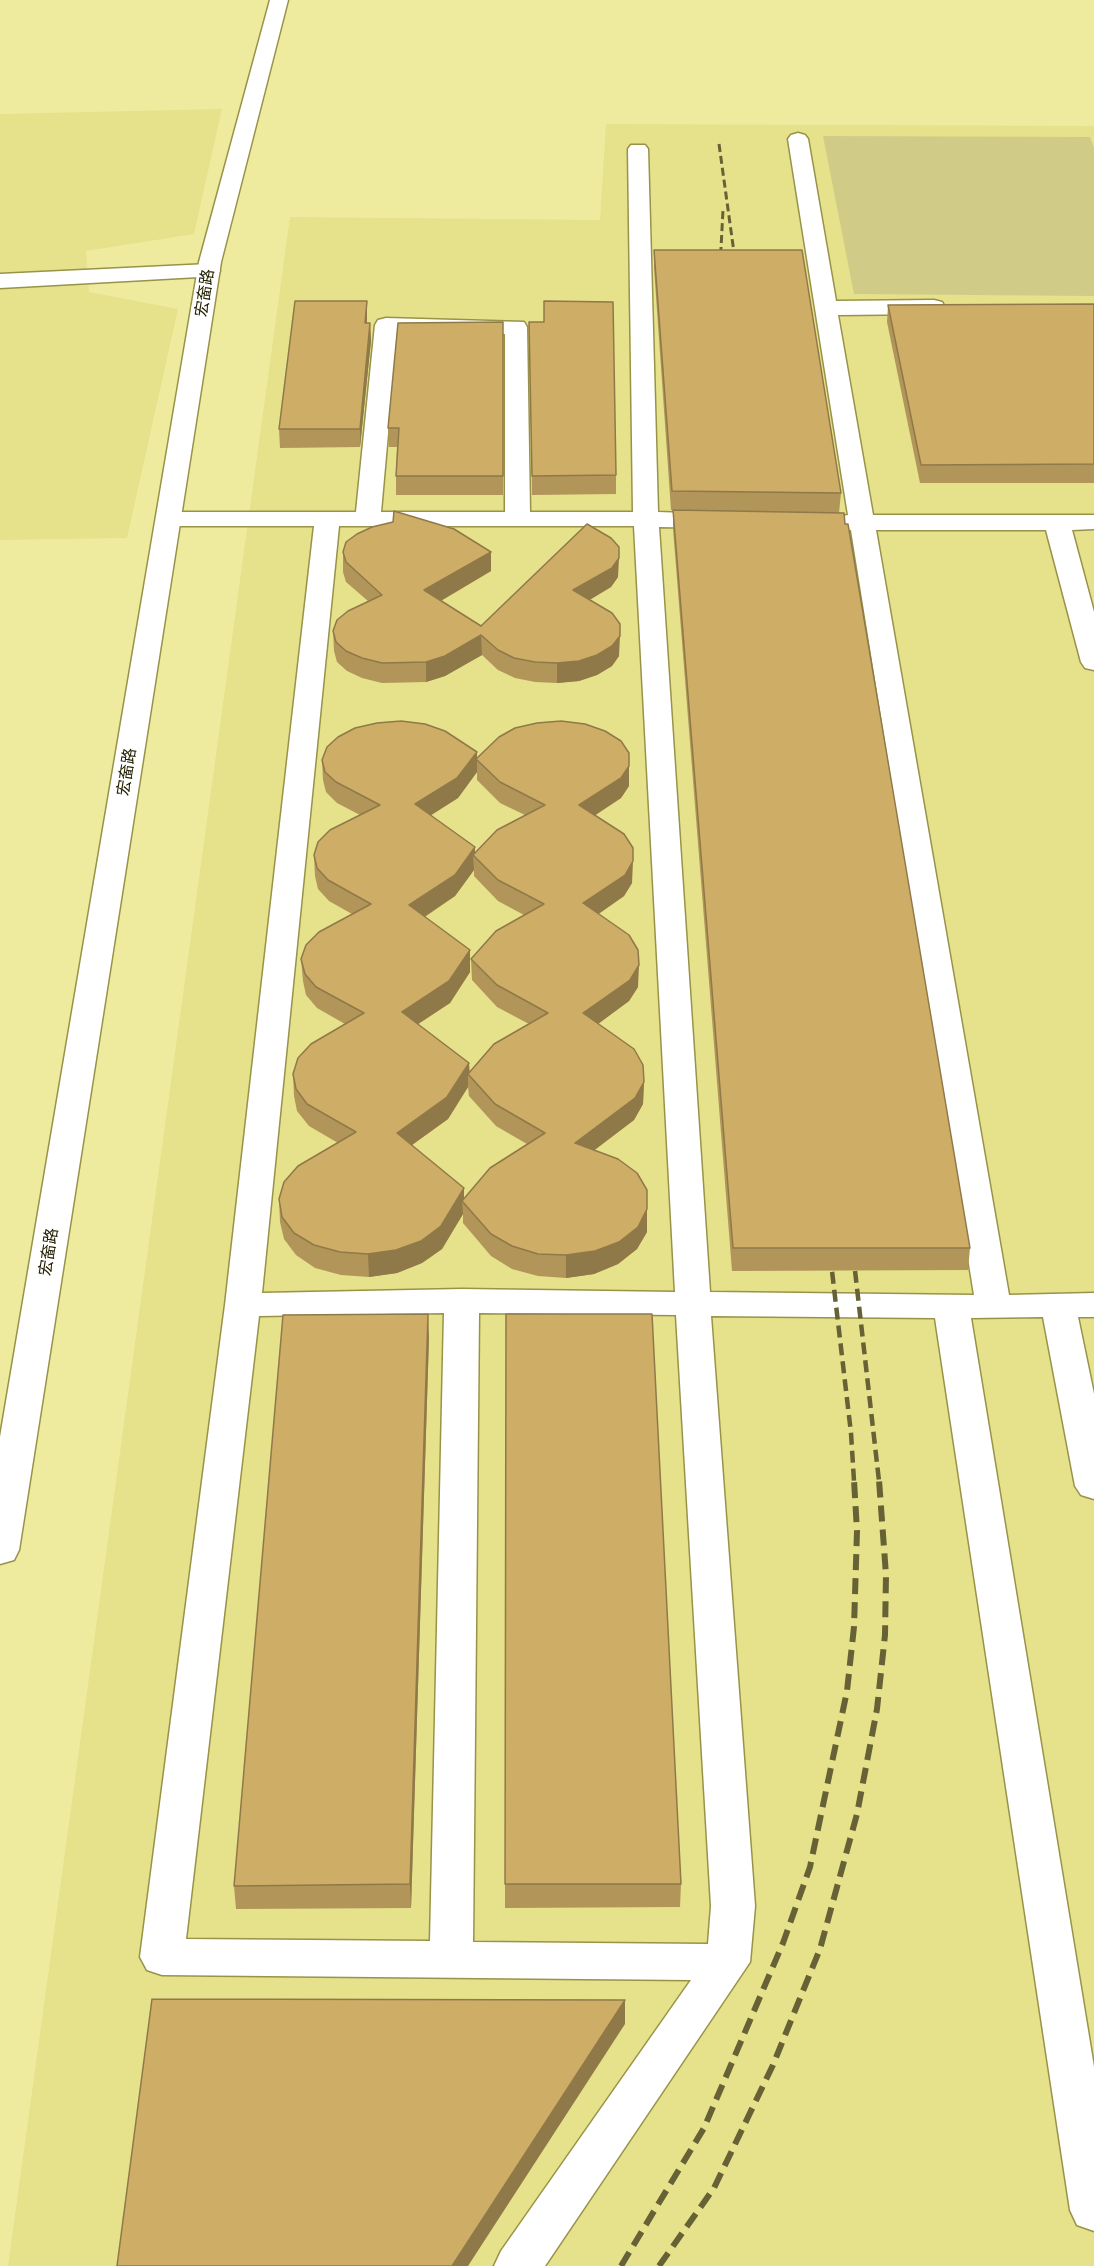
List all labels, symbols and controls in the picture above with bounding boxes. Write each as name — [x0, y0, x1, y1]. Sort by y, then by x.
street label: 宏奤路 — [192, 268, 218, 318]
street label: 宏奤路 — [114, 747, 140, 797]
street label: 宏奤路 — [36, 1227, 62, 1277]

